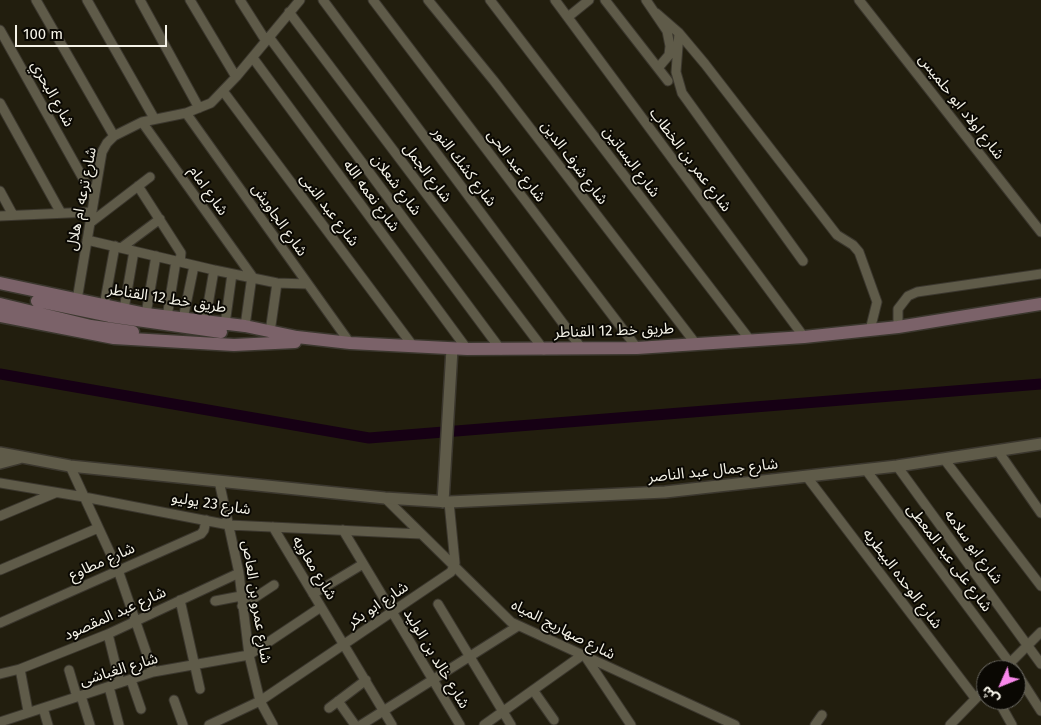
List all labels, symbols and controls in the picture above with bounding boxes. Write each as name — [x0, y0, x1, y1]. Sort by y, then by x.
scale bar — [18, 15, 170, 47]
text: 100 m — [23, 25, 63, 43]
street label: شارع اولاد ابو حلميس — [914, 51, 1008, 163]
street label: شارع البحري — [27, 58, 77, 130]
street label: شارع عمر بن الخطاب — [645, 105, 735, 215]
street label: شارع شرف الدين — [537, 118, 611, 208]
street label: شارع البساتين — [599, 123, 663, 201]
street label: شارع كشك النور — [428, 124, 500, 210]
street label: شارع عبد الحى — [483, 126, 549, 206]
street label: شارع الجمل — [399, 140, 455, 206]
street label: شارع ترعه ام هلال — [63, 146, 101, 252]
street label: شارع شعلان — [367, 151, 425, 219]
street label: شارع نعمه الله — [339, 157, 403, 235]
street label: شارع امام — [184, 163, 232, 219]
street label: شارع عبد النبى — [296, 170, 362, 250]
street label: شارع الجاويش — [247, 180, 311, 260]
street label: طريق خط 12 القناطر — [106, 281, 228, 317]
street label: طريق خط 12 القناطر — [554, 320, 674, 342]
street label: شارع جمال عبد الناصر — [647, 455, 779, 487]
street label: شارع 23 يوليو — [170, 489, 252, 519]
street label: شارع على عبد المعطى — [903, 500, 995, 616]
street label: شارع ابو سلامه — [940, 506, 1006, 588]
street label: شارع الوحده البيطريه — [858, 525, 946, 633]
street label: شارع معاويه — [288, 533, 340, 603]
street label: شارع مطاوع — [66, 539, 138, 585]
street label: شارع عمرو بن العاص — [237, 539, 275, 665]
street label: شارع ابو بكر — [344, 578, 412, 632]
street label: شارع عبد المقصود — [61, 583, 169, 645]
street label: شارع صهاريج المياه — [508, 596, 618, 664]
street label: شارع خالد بن الوليد — [399, 606, 473, 712]
street label: شارع الغباشى — [78, 650, 160, 690]
north arrow — [976, 660, 1026, 710]
text: ش — [978, 682, 1003, 708]

